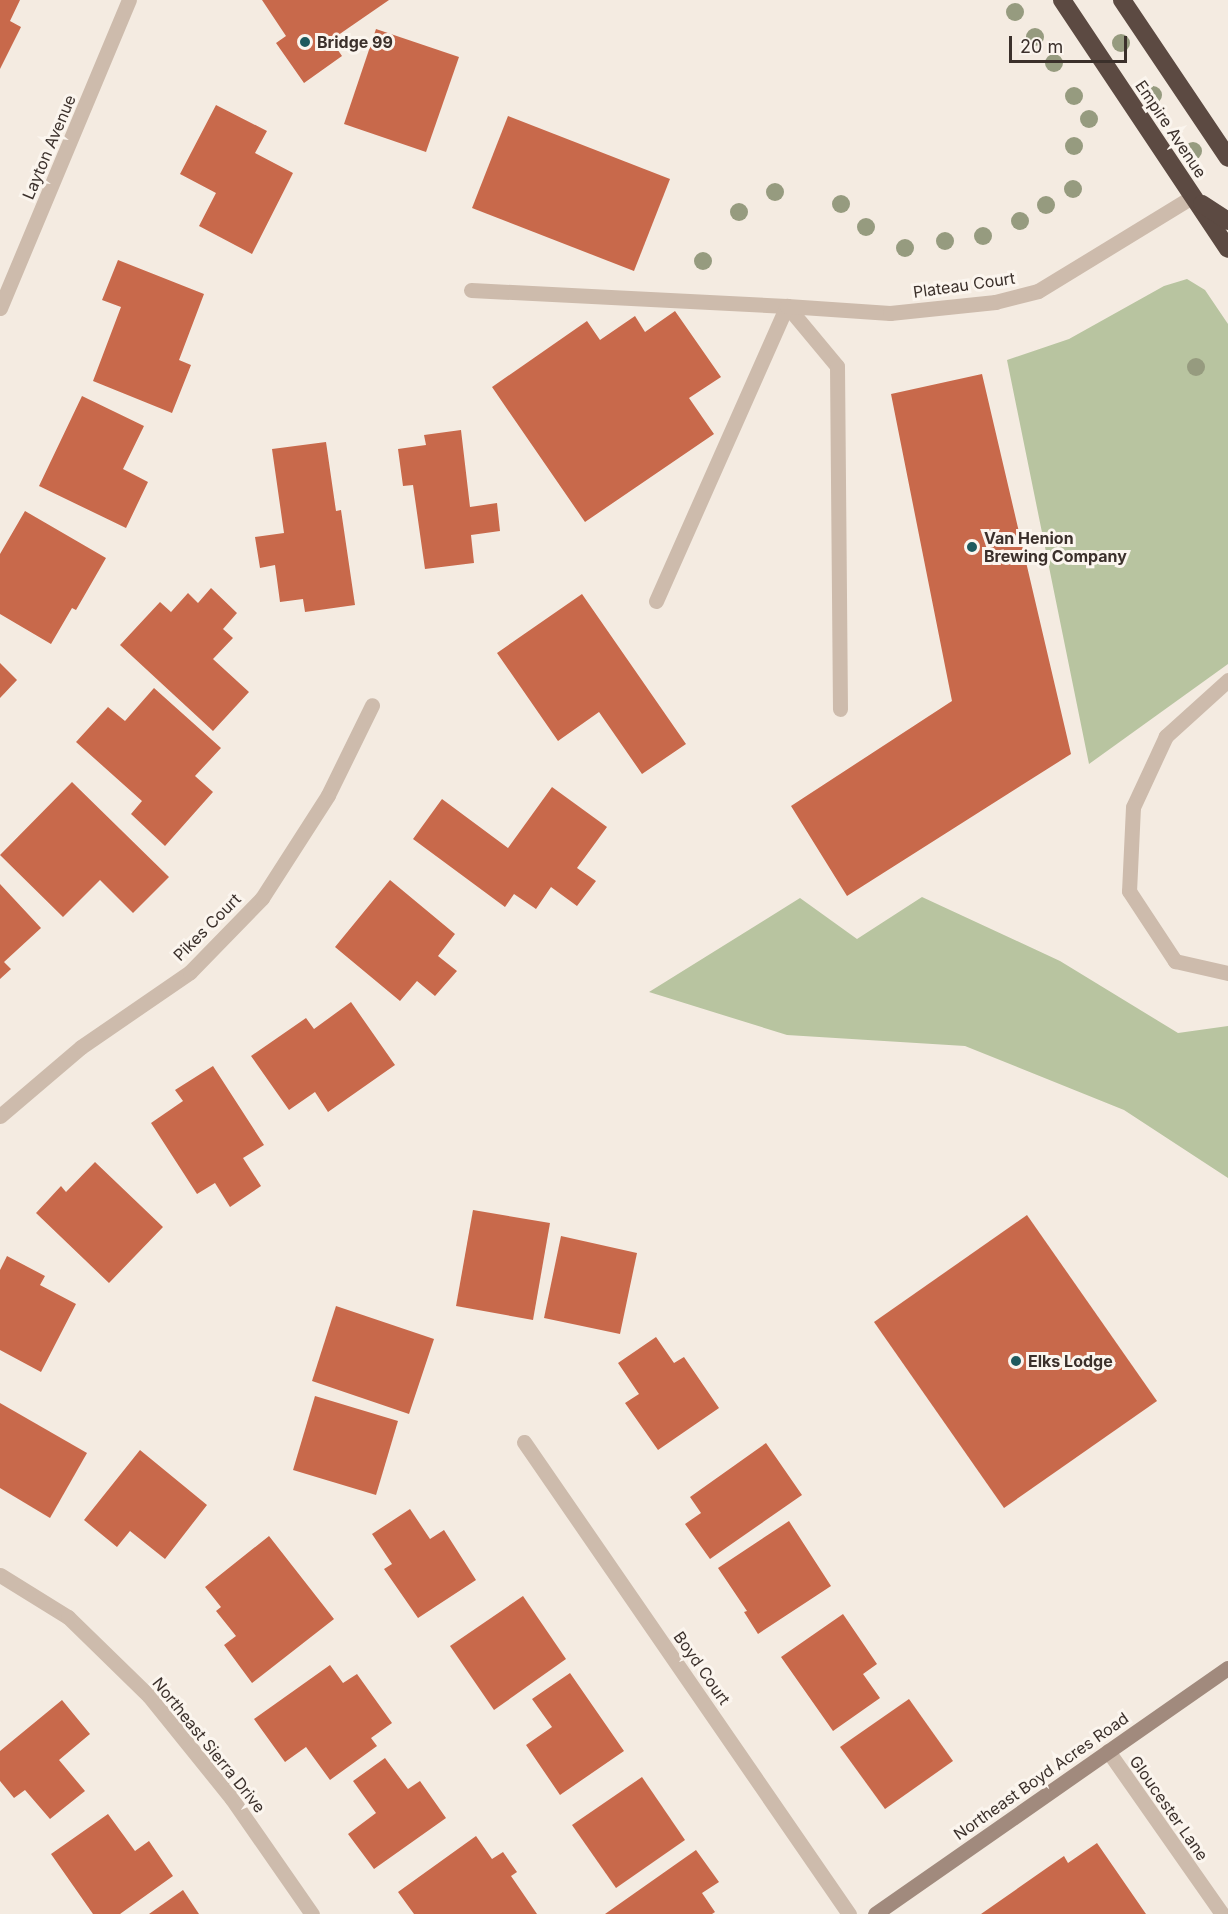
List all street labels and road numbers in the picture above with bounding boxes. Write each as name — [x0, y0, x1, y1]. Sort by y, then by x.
street label: Empire Avenue — [1131, 77, 1211, 181]
street label: Layton Avenue — [18, 92, 80, 202]
street label: Plateau Court — [912, 268, 1016, 302]
street label: Pikes Court — [169, 889, 245, 965]
street label: Boyd Court — [670, 1628, 734, 1708]
street label: Northeast Sierra Drive — [149, 1674, 269, 1816]
street label: Northeast Boyd Acres Road — [950, 1708, 1132, 1844]
street label: Gloucester Lane — [1126, 1752, 1212, 1864]

